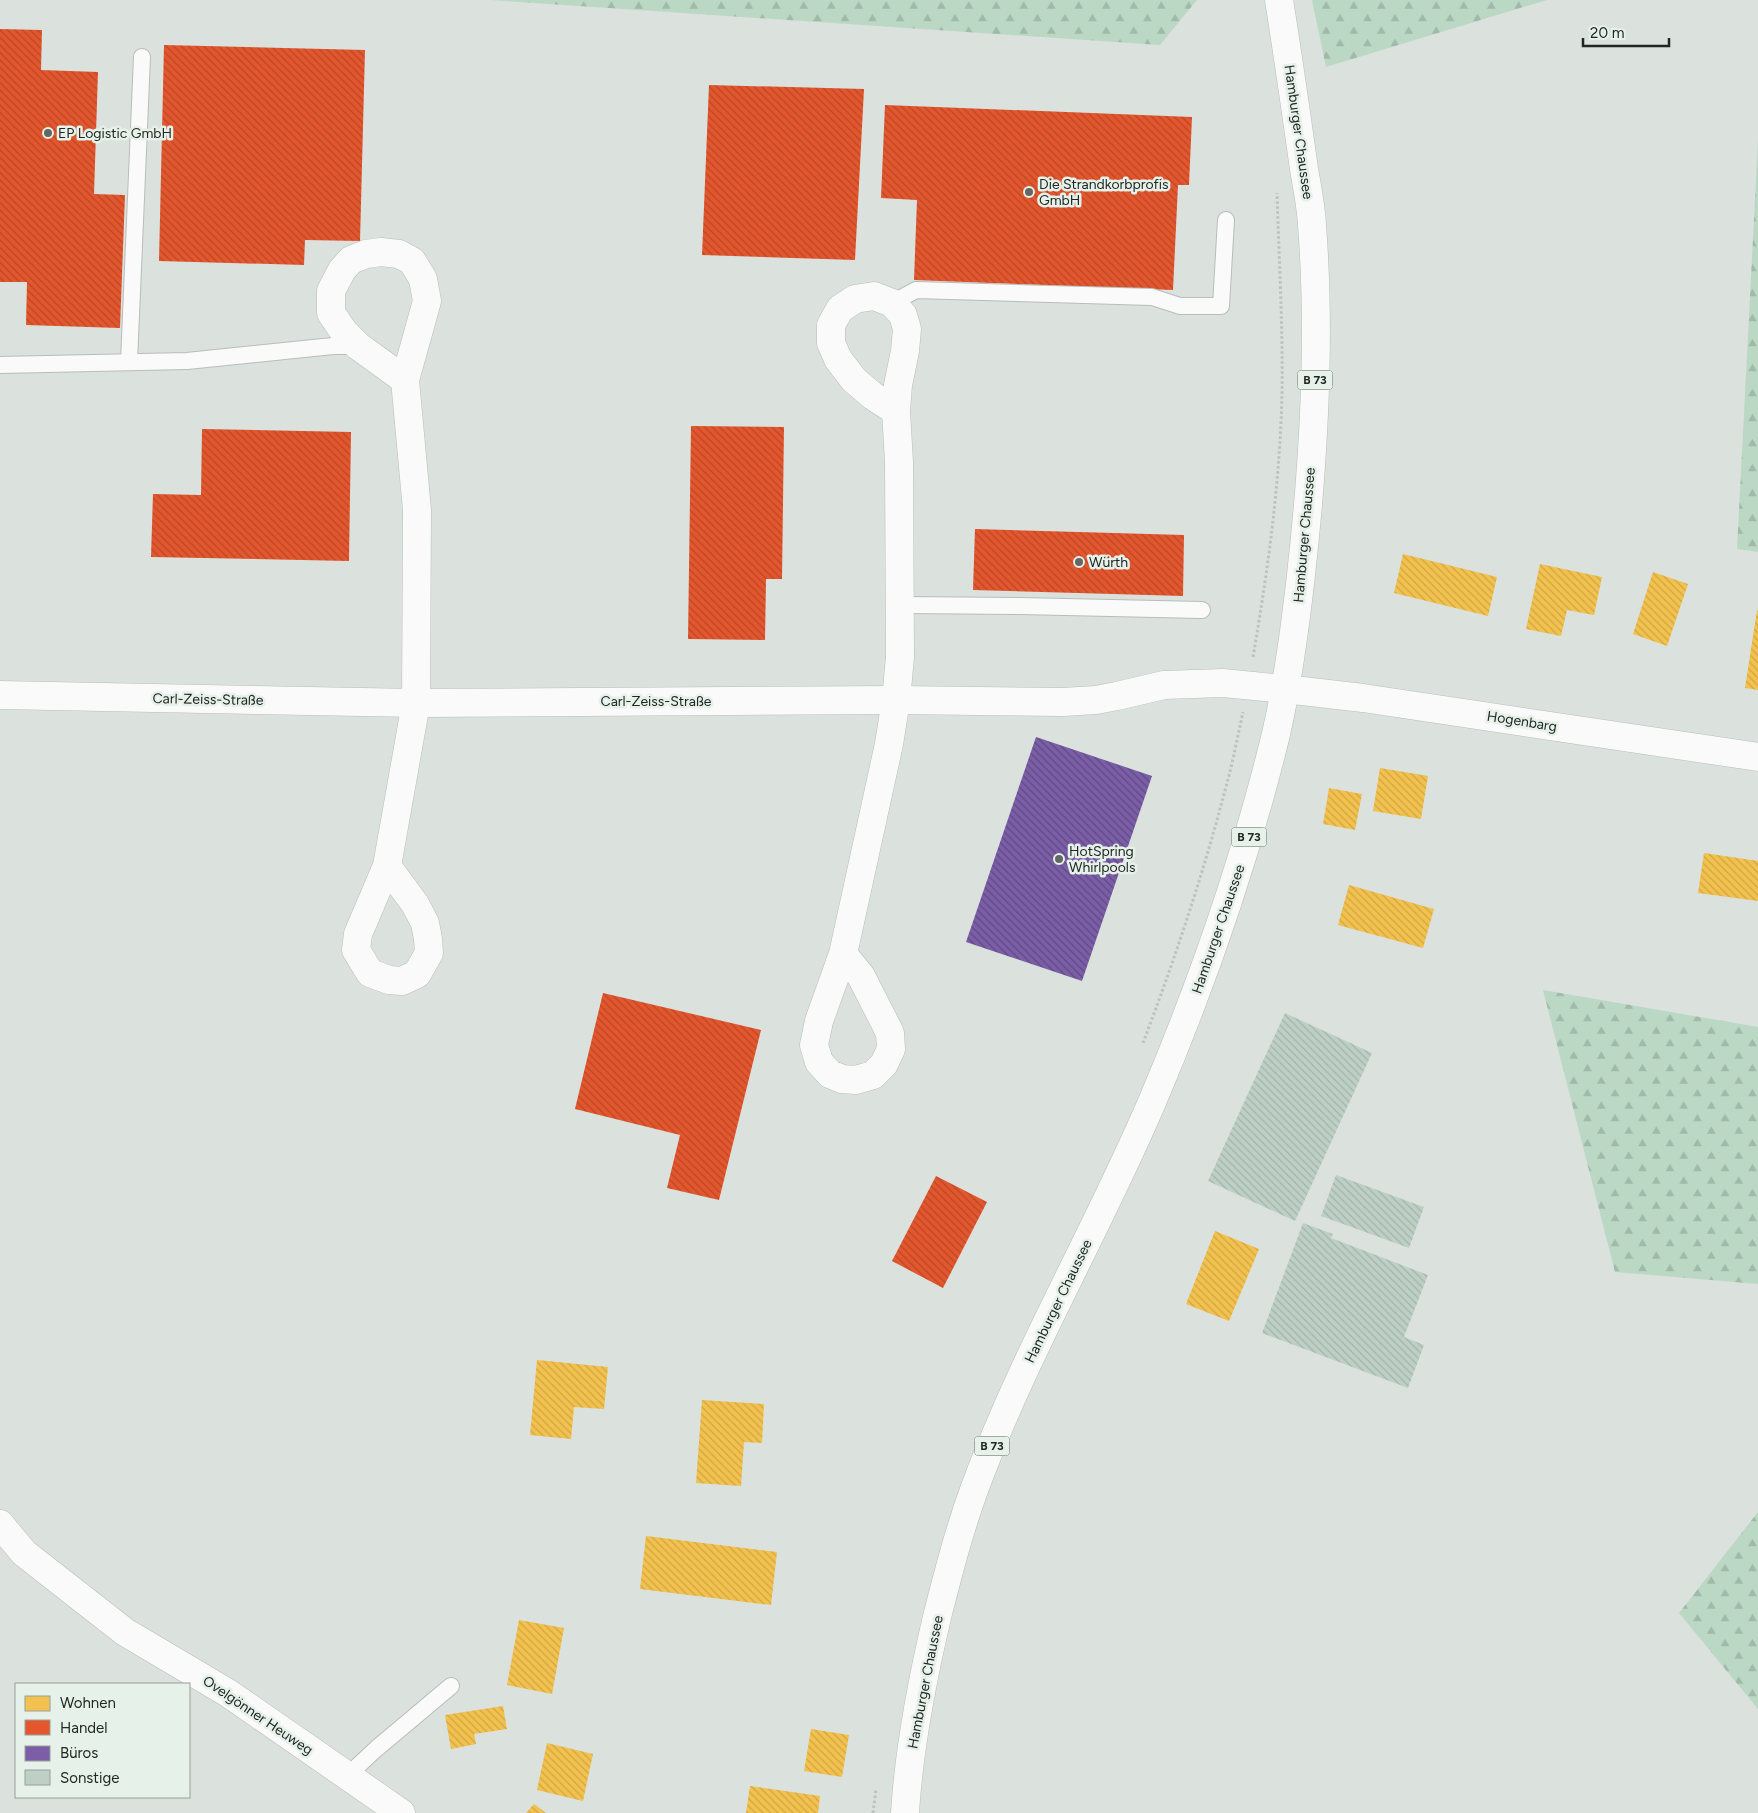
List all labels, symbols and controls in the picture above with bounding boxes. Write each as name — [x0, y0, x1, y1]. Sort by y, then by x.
scale bar — [1583, 15, 1669, 47]
text: 20 m — [1590, 24, 1624, 42]
street label: Hamburger Chaussee — [1281, 64, 1316, 201]
place label: EP Logistic GmbH — [58, 125, 172, 142]
marker: EP Logistic GmbH — [42, 127, 54, 139]
place label: Die Strandkorbprofis GmbH — [1039, 176, 1169, 209]
marker: Die Strandkorbprofis GmbH — [1023, 186, 1035, 198]
road number: B 73 — [1298, 370, 1332, 390]
street label: Hamburger Chaussee — [1290, 466, 1319, 603]
place label: Würth — [1089, 554, 1128, 571]
marker: Würth — [1073, 556, 1085, 568]
street label: Carl-Zeiss-Straße — [152, 690, 264, 709]
street label: Carl-Zeiss-Straße — [601, 693, 712, 710]
street label: Hogenbarg — [1486, 708, 1558, 735]
road number: B 73 — [1232, 828, 1266, 846]
place label: HotSpring Whirlpools — [1069, 843, 1135, 876]
marker: HotSpring Whirlpools — [1053, 853, 1065, 865]
street label: Hamburger Chaussee — [1188, 862, 1249, 996]
street label: Hamburger Chaussee — [1021, 1236, 1096, 1366]
road number: B 73 — [974, 1436, 1010, 1455]
street label: Hamburger Chaussee — [904, 1614, 947, 1750]
street label: Ovelgönner Heuweg — [199, 1672, 316, 1759]
legend — [15, 1683, 190, 1798]
text: Wohnen — [60, 1694, 116, 1712]
text: Handel — [60, 1719, 108, 1737]
text: Büros — [60, 1744, 98, 1762]
text: Sonstige — [60, 1769, 119, 1787]

